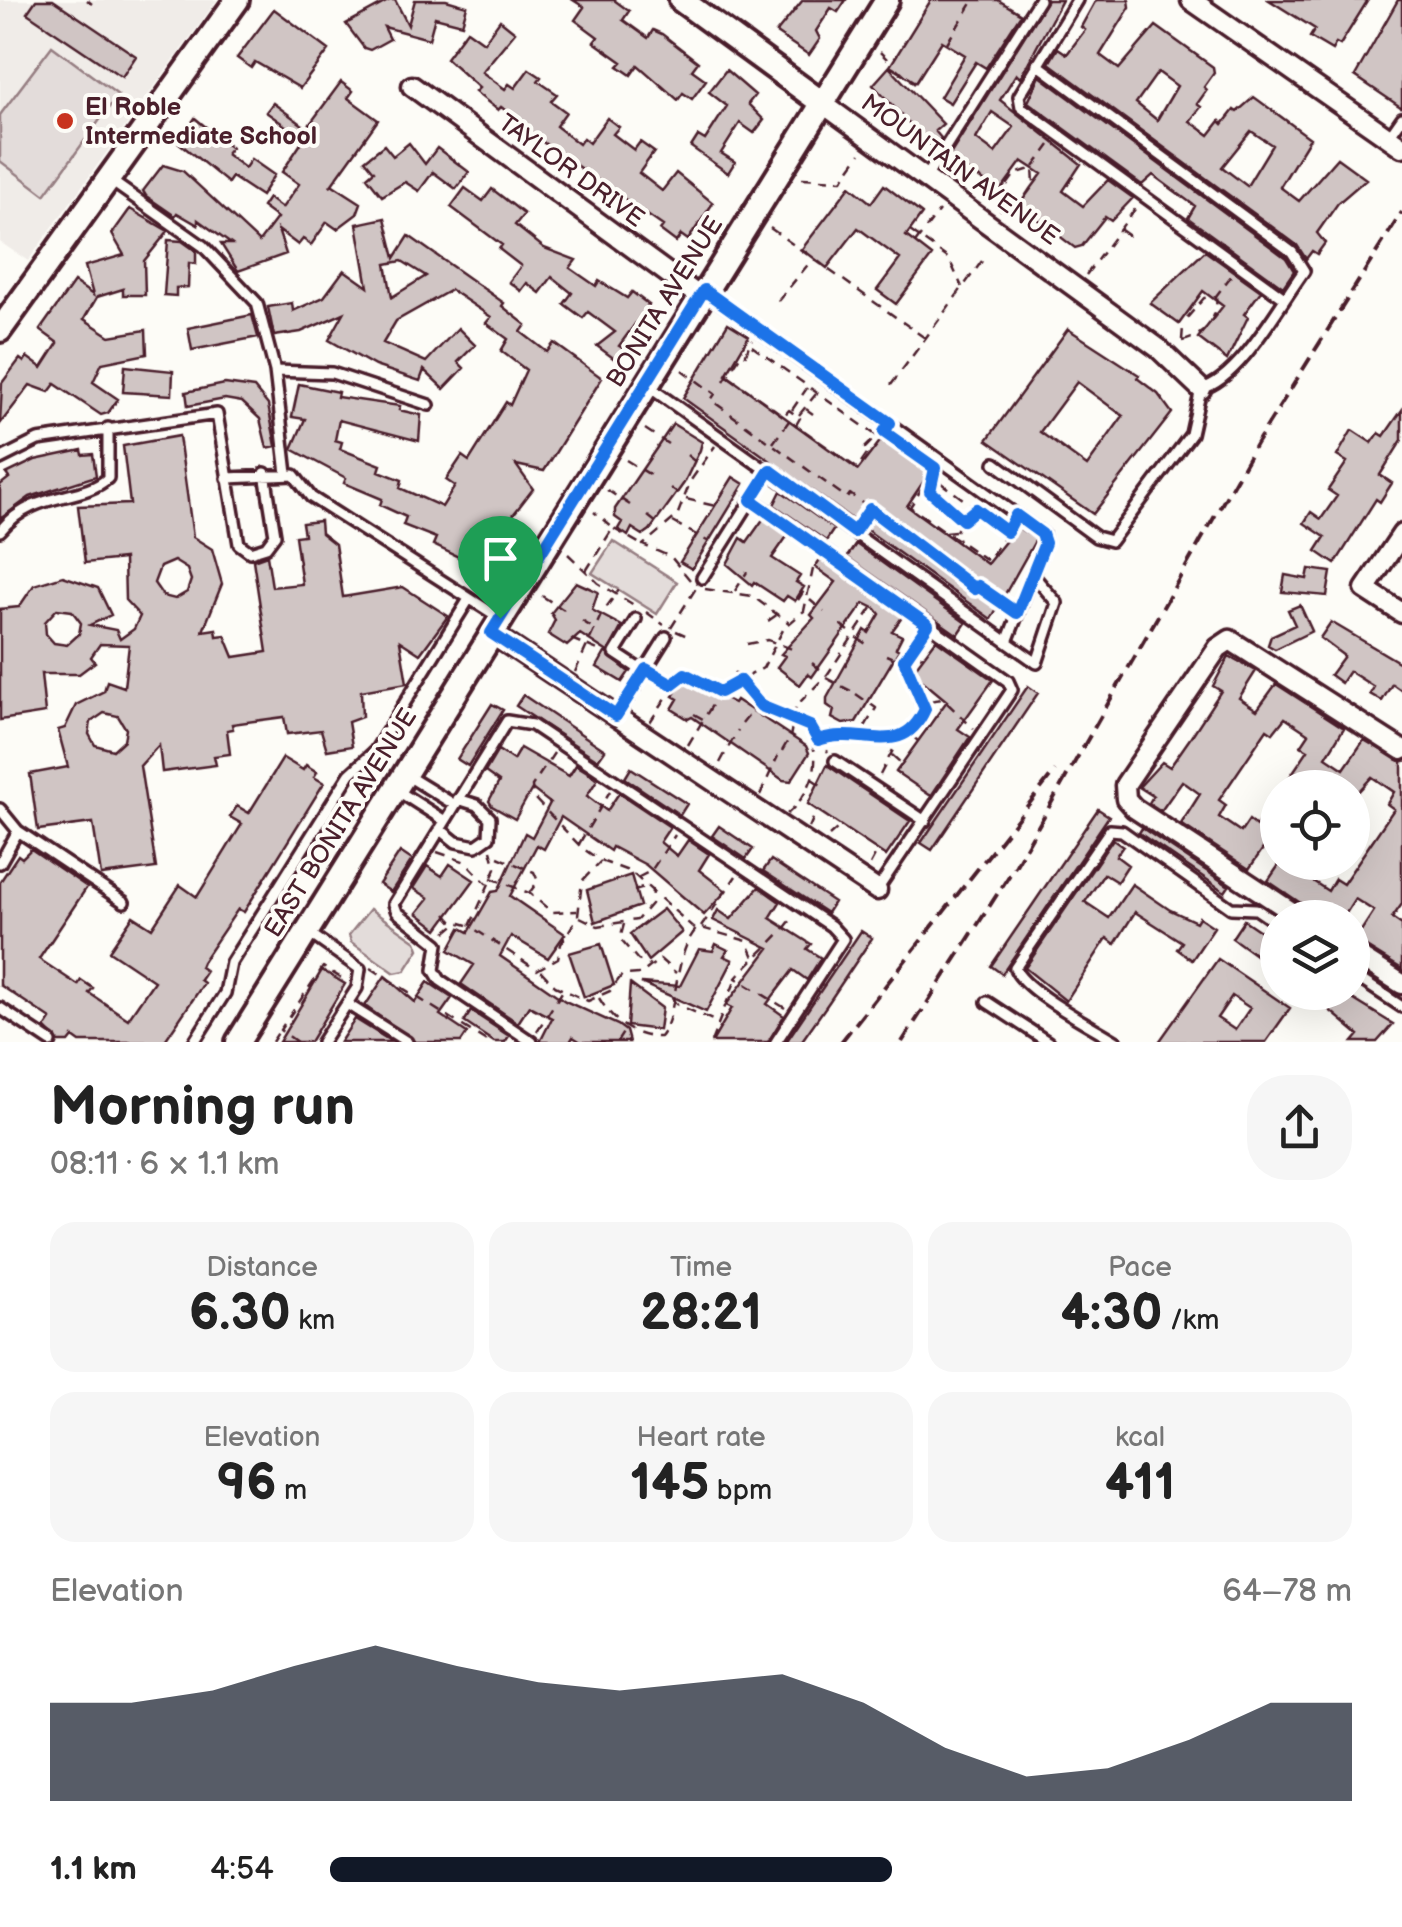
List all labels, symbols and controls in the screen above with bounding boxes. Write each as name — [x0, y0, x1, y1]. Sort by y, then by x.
street label: MOUNTAIN AVENUE — [855, 88, 1065, 252]
place label: El Roble Intermediate School — [85, 92, 317, 152]
street label: TAYLOR DRIVE — [492, 108, 650, 234]
marker: El Roble Intermediate School — [54, 110, 76, 132]
street label: BONITA AVENUE — [600, 211, 730, 393]
pin — [458, 516, 543, 619]
icon: arrive — [473, 531, 528, 586]
street label: EAST BONITA AVENUE — [258, 703, 424, 943]
map controls — [1260, 770, 1370, 1010]
button: locate — [1260, 770, 1370, 880]
button: layers — [1260, 900, 1370, 1010]
text: Morning run — [50, 1074, 355, 1141]
button: share — [1247, 1075, 1352, 1180]
text: 08:11 · 6 × 1.1 km — [50, 1145, 279, 1184]
text: Distance — [206, 1251, 318, 1284]
text: Time — [670, 1251, 732, 1284]
text: Pace — [1108, 1251, 1172, 1284]
text: 6.30 — [189, 1284, 291, 1344]
text: 28:21 — [640, 1284, 762, 1344]
text: 4:30 — [1061, 1284, 1162, 1344]
text: km — [291, 1304, 335, 1337]
text: /km — [1162, 1304, 1219, 1337]
text: Elevation — [204, 1421, 320, 1454]
text: Heart rate — [636, 1421, 766, 1454]
text: kcal — [1115, 1421, 1165, 1454]
text: 96 — [217, 1454, 276, 1514]
text: 145 — [630, 1454, 709, 1514]
text: 411 — [1105, 1454, 1175, 1514]
text: m — [276, 1474, 307, 1507]
text: bpm — [709, 1474, 772, 1507]
text: Elevation — [50, 1572, 183, 1611]
text: 64–78 m — [1222, 1572, 1352, 1611]
text: 1.1 km — [50, 1850, 137, 1889]
text: 4:54 — [210, 1850, 274, 1889]

